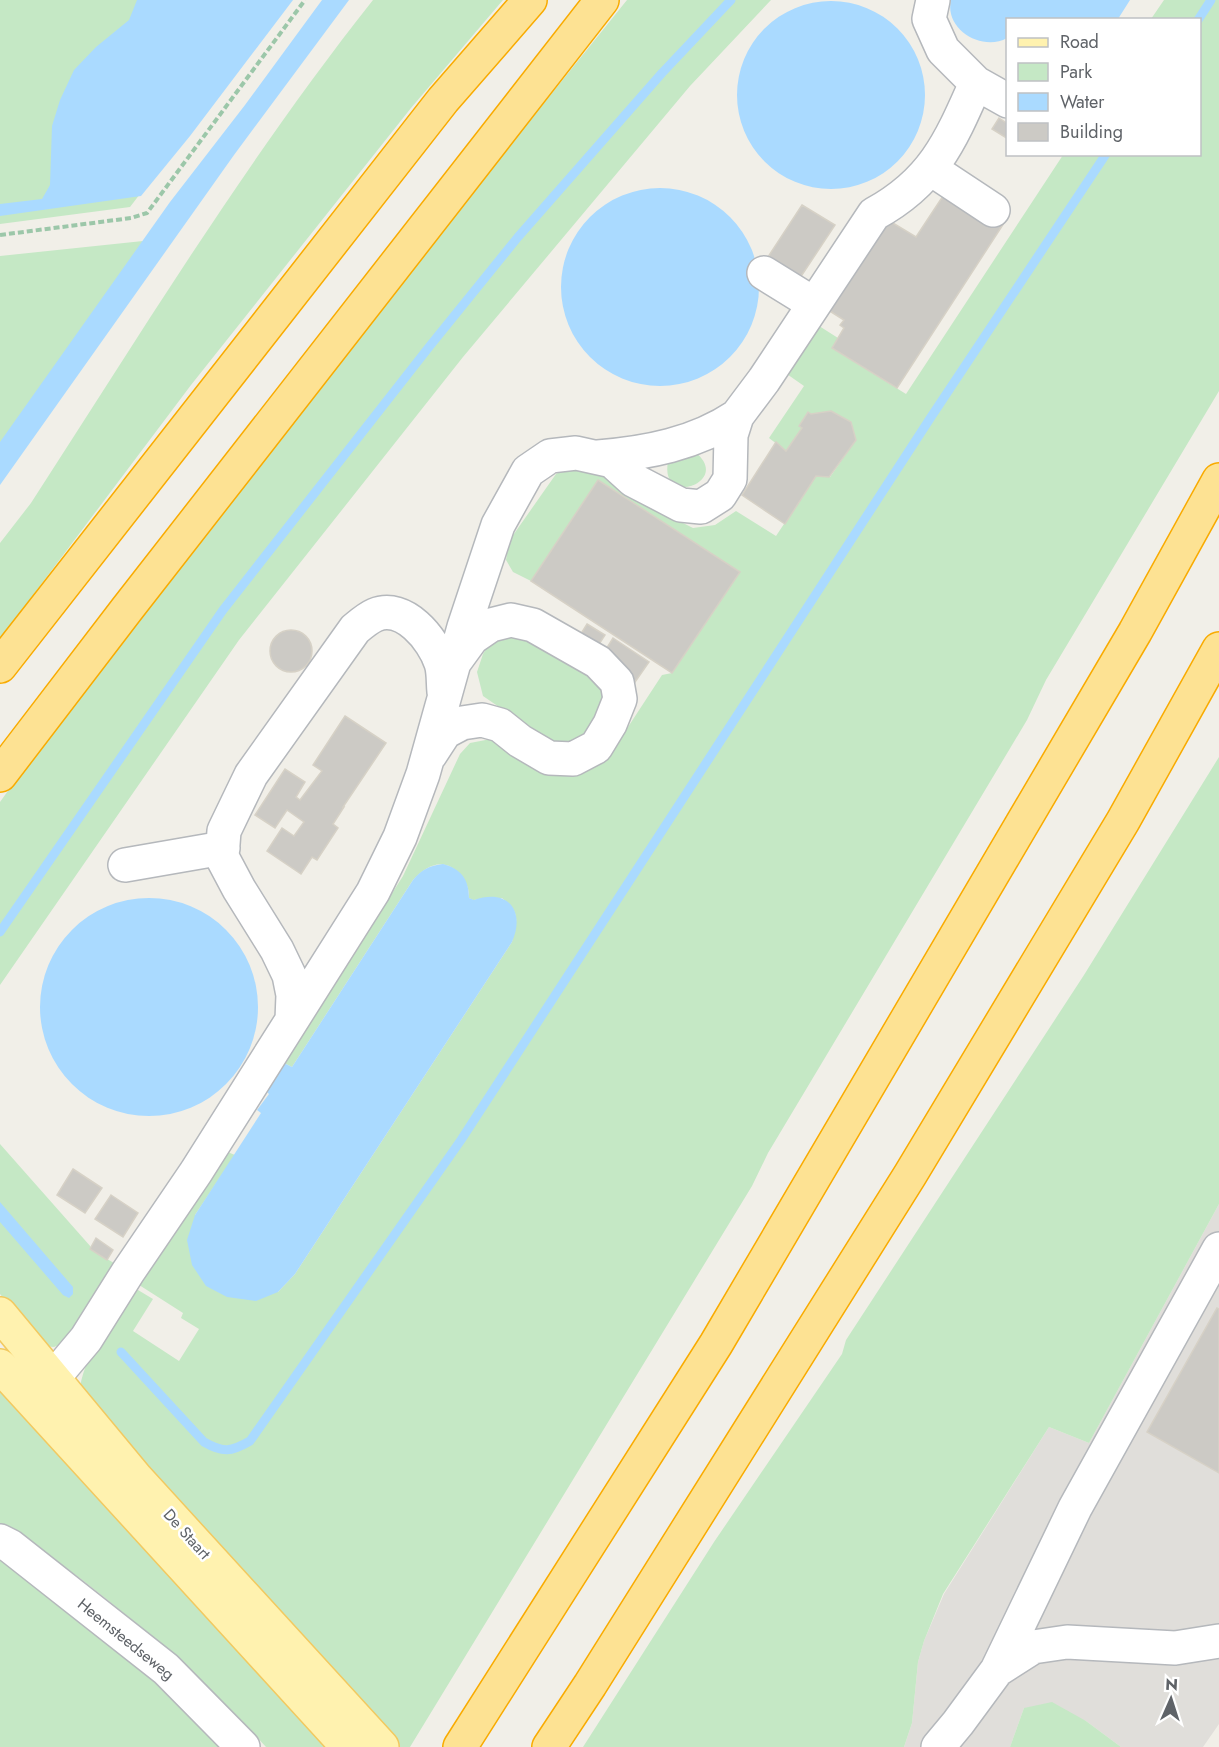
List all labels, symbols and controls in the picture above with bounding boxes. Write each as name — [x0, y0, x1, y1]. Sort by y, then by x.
legend — [1006, 18, 1201, 156]
text: Road — [1060, 29, 1099, 55]
text: Park — [1060, 59, 1092, 85]
text: Water — [1060, 89, 1105, 115]
text: Building — [1060, 119, 1123, 145]
street label: De Staart — [158, 1504, 216, 1565]
street label: Heemsteedseweg — [73, 1593, 179, 1685]
north arrow — [1141, 1669, 1201, 1729]
text: N — [1165, 1673, 1179, 1696]

